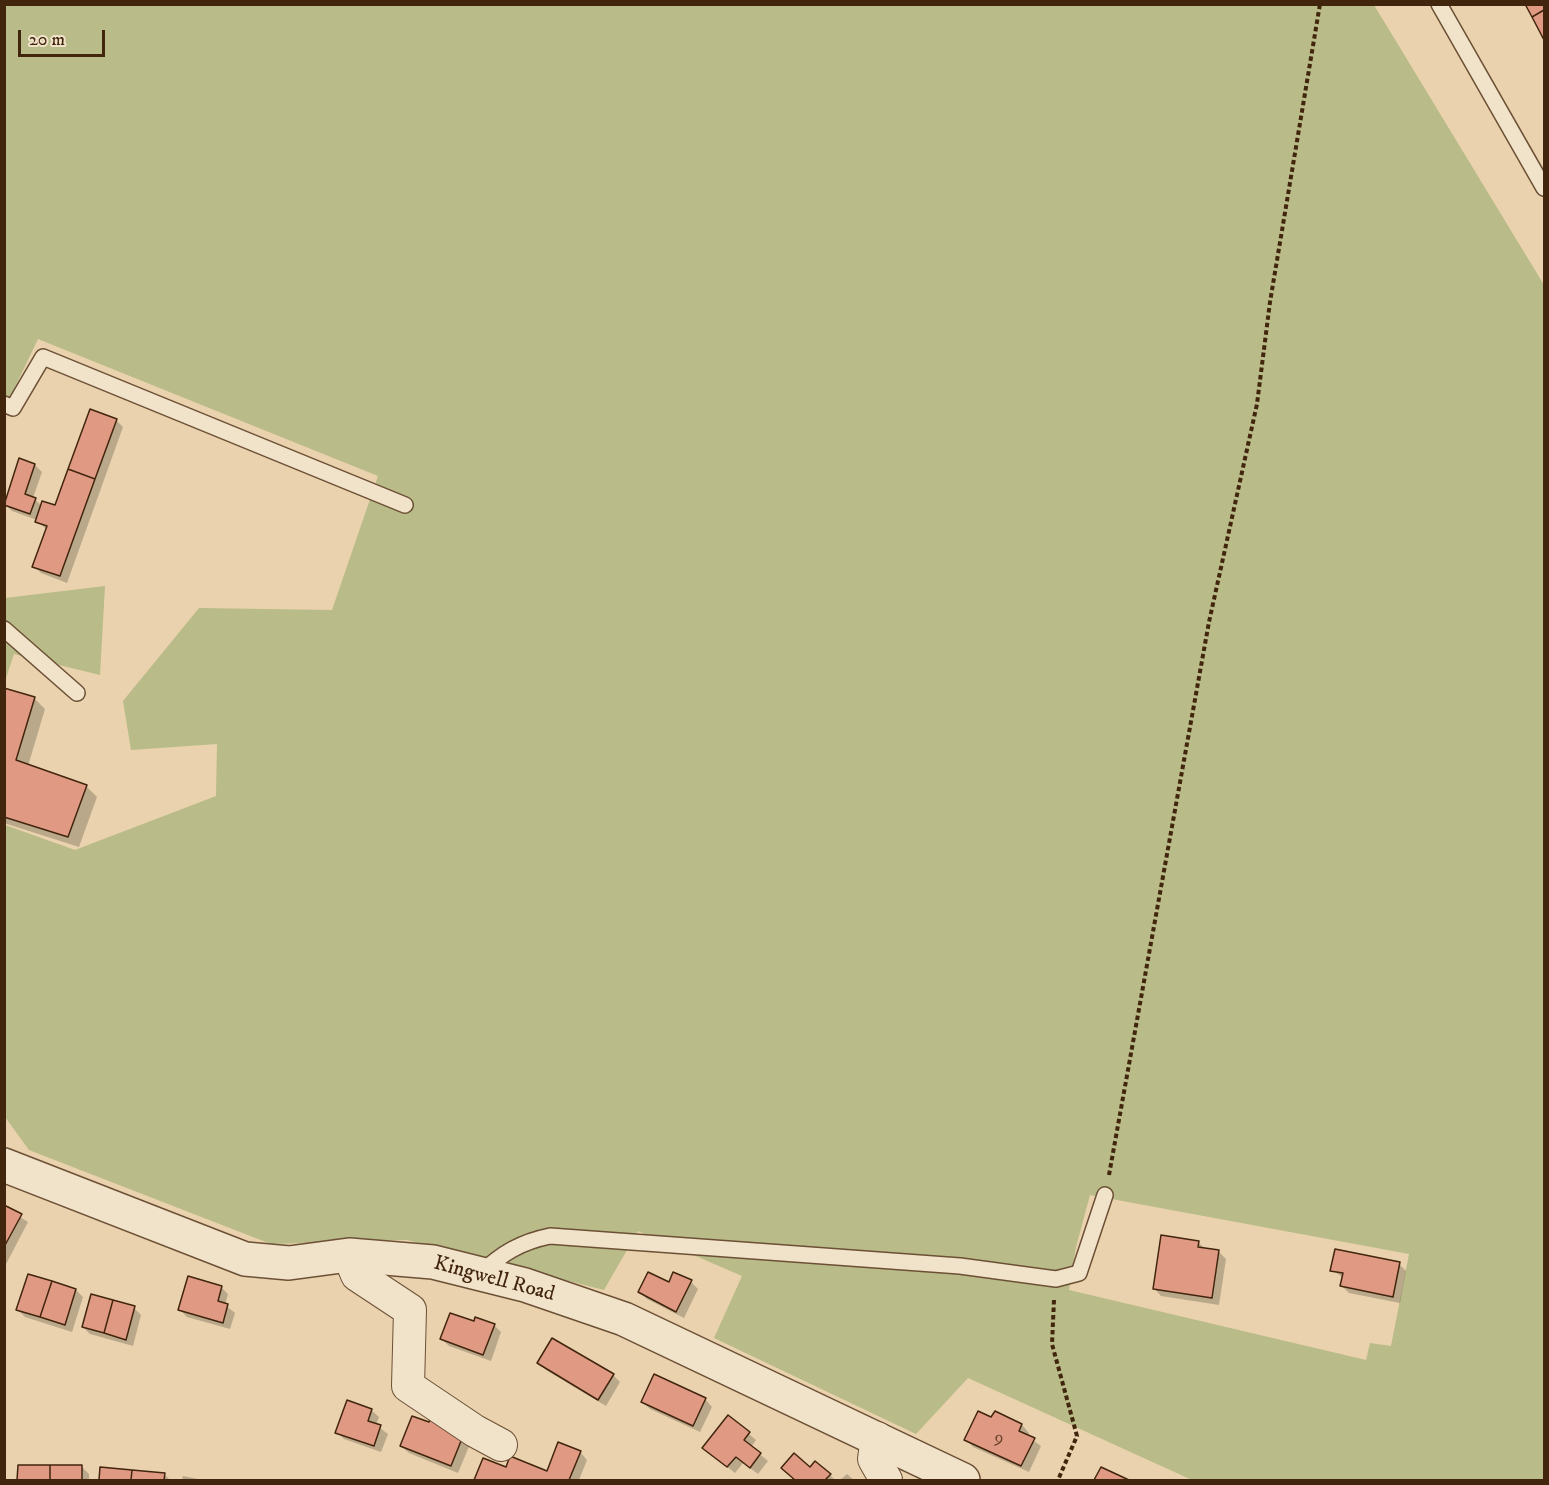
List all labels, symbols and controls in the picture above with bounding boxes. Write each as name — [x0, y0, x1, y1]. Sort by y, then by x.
scale bar — [21, 18, 108, 56]
text: 20 m — [29, 29, 65, 51]
street label: Kingwell Road — [431, 1252, 557, 1308]
house number: 9 — [995, 1428, 1003, 1450]

